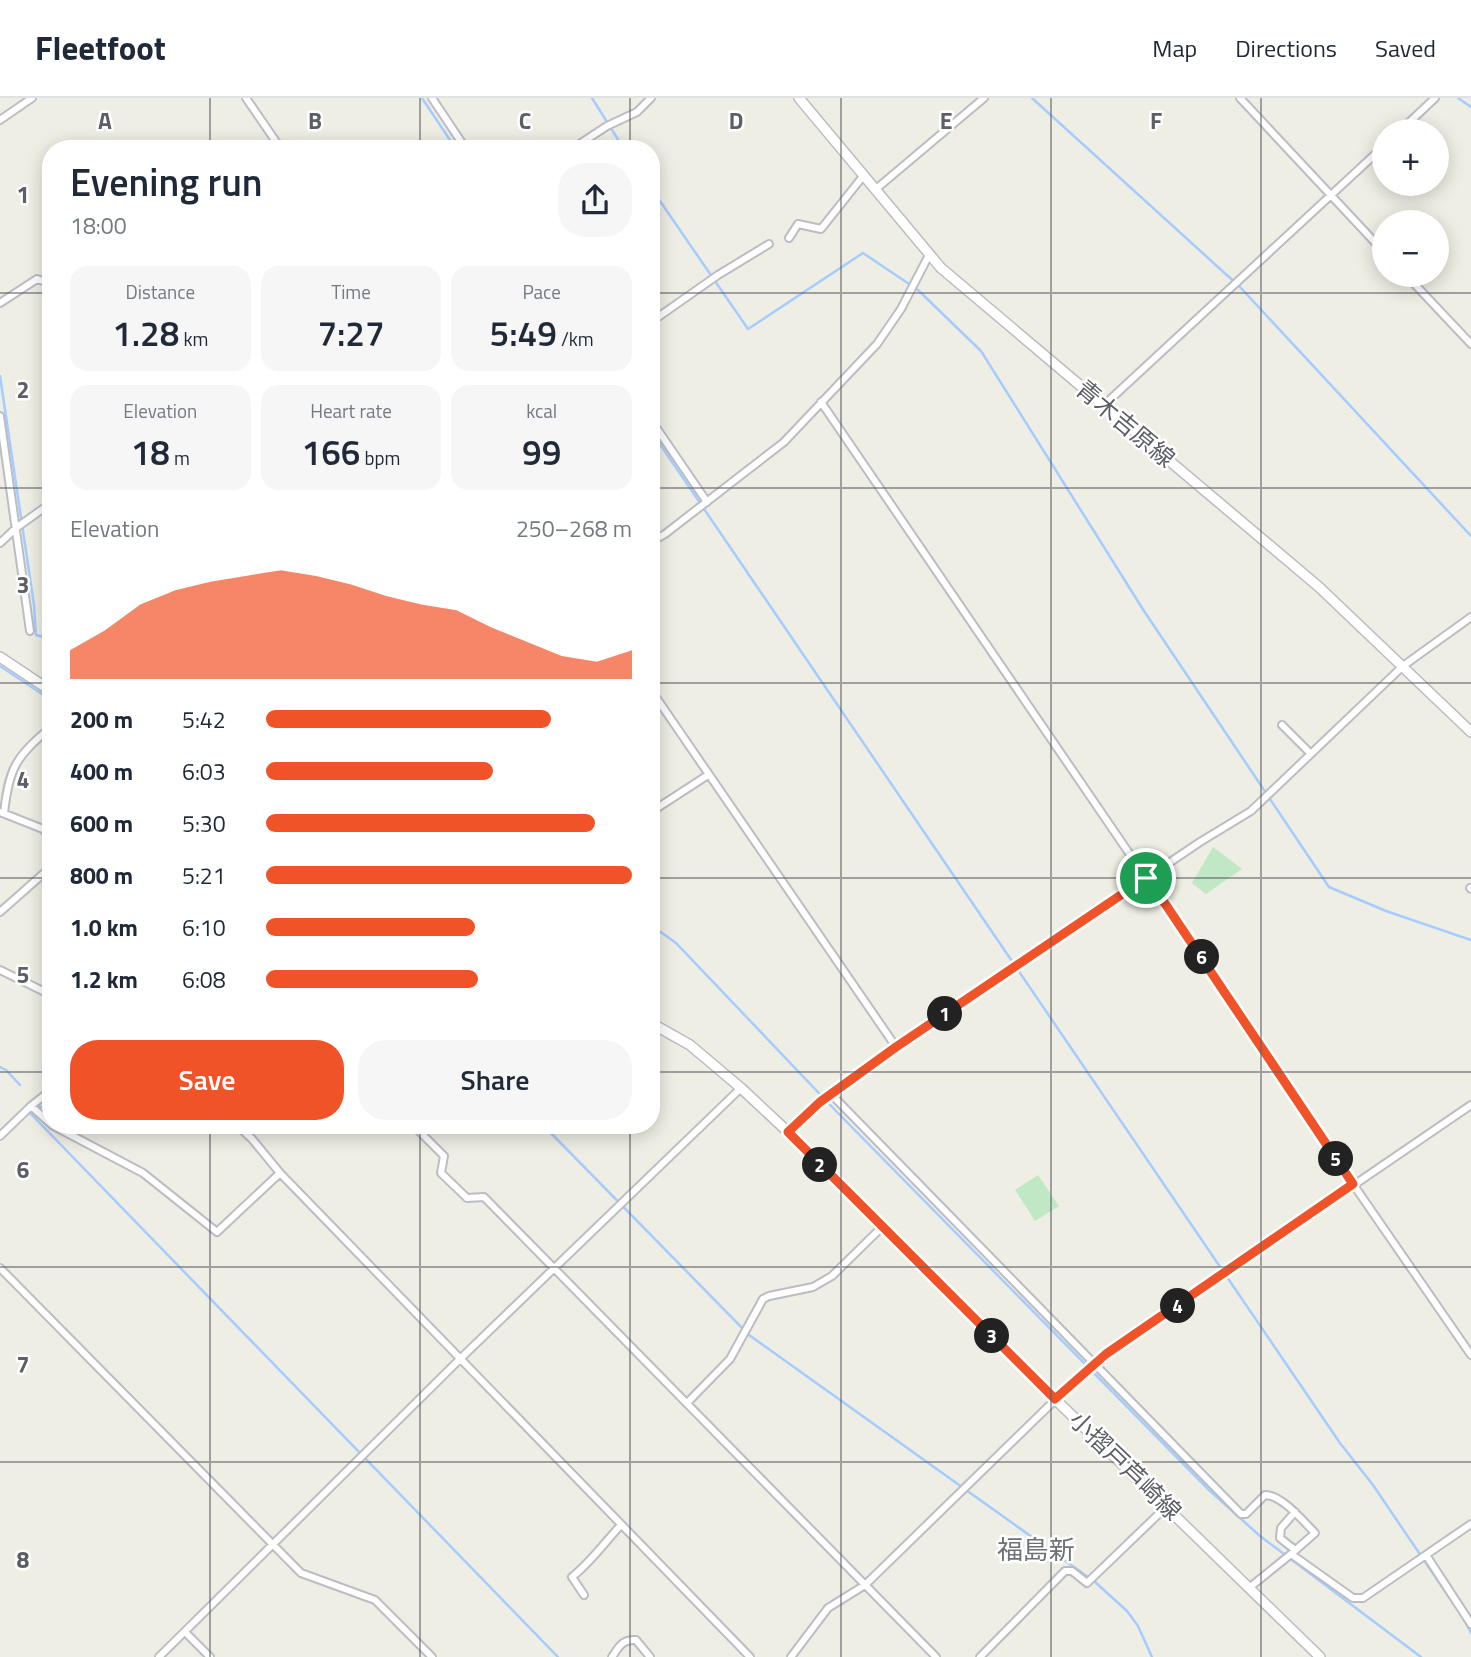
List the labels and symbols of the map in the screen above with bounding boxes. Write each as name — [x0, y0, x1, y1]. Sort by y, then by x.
text: A — [98, 103, 112, 138]
text: B — [308, 103, 322, 138]
text: C — [519, 103, 531, 138]
text: D — [729, 103, 743, 138]
text: E — [940, 103, 952, 138]
text: F — [1150, 103, 1162, 138]
text: 1 — [17, 177, 29, 212]
street label: 青木吉原線 — [1068, 371, 1183, 476]
text: 2 — [17, 372, 29, 407]
text: 3 — [17, 567, 29, 602]
text: 4 — [17, 762, 29, 797]
pin — [1116, 848, 1176, 908]
pin: 6 — [1184, 940, 1220, 974]
text: 5 — [17, 957, 29, 992]
pin: 1 — [928, 996, 962, 1032]
pin: 5 — [1318, 1142, 1354, 1176]
pin: 2 — [802, 1148, 838, 1182]
text: 6 — [17, 1152, 30, 1187]
pin: 4 — [1160, 1288, 1196, 1324]
pin: 3 — [974, 1318, 1010, 1354]
text: 7 — [17, 1347, 29, 1382]
street label: 小摺戸芦崎線 — [1061, 1402, 1190, 1528]
district label: 福島新 — [997, 1530, 1075, 1569]
text: 8 — [17, 1542, 30, 1577]

